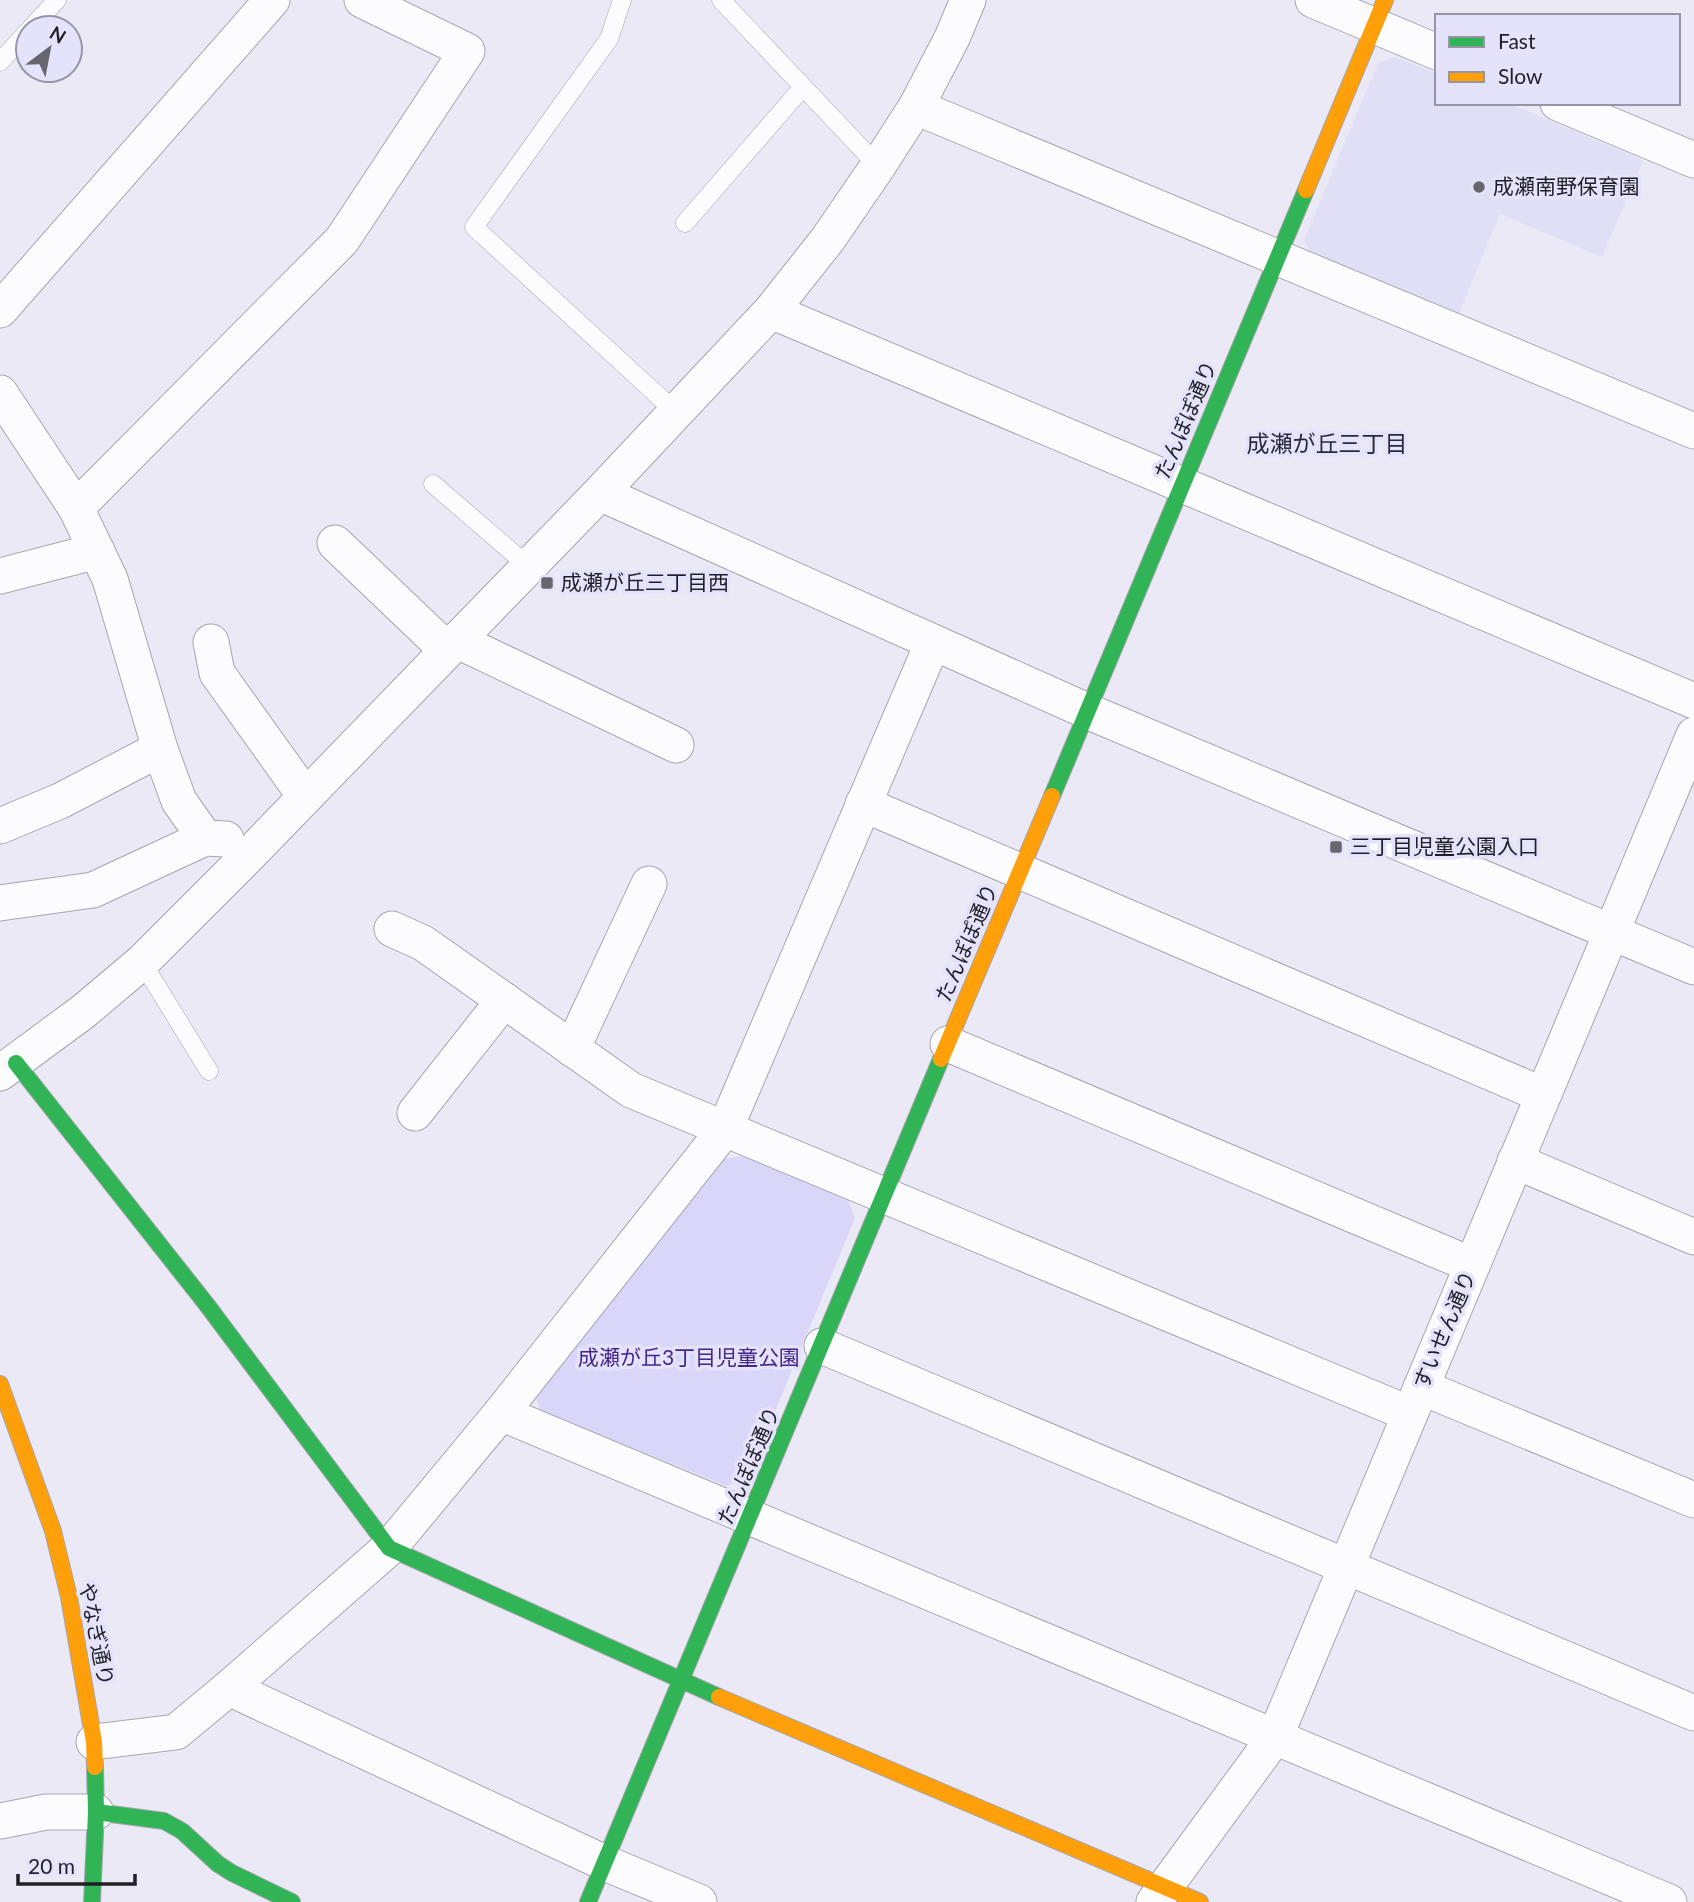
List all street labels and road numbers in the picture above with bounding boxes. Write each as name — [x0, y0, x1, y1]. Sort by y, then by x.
street label: たんぽぽ通り — [1148, 357, 1221, 482]
street label: たんぽぽ通り — [929, 880, 1002, 1005]
street label: すいせん通り — [1407, 1267, 1480, 1392]
street label: たんぽぽ通り — [711, 1403, 784, 1528]
street label: やなぎ通り — [75, 1580, 120, 1688]

